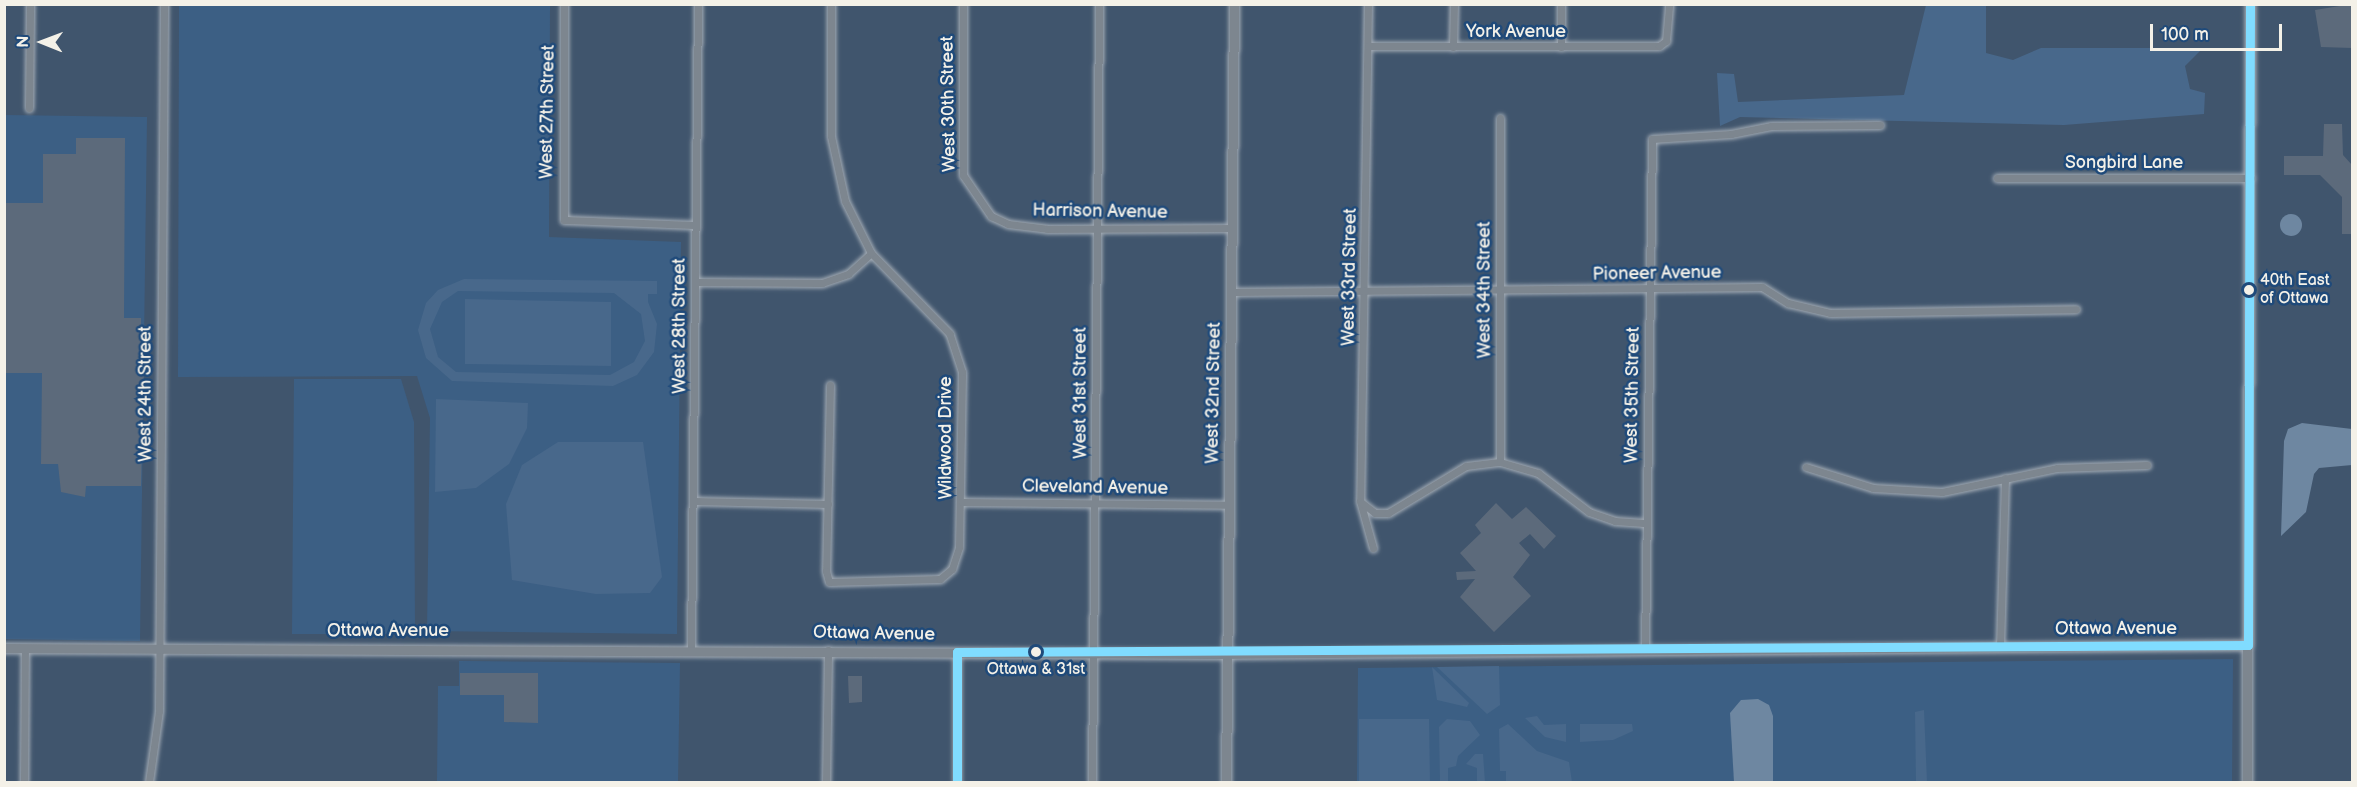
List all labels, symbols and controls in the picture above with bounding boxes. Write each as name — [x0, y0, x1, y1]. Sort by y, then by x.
north arrow — [12, 12, 72, 72]
scale bar — [2153, 12, 2285, 50]
street label: York Avenue — [1466, 21, 1566, 43]
text: 100 m — [2161, 24, 2209, 45]
text: N — [14, 35, 33, 48]
street label: West 30th Street — [937, 35, 961, 173]
street label: West 27th Street — [536, 45, 560, 179]
street label: Songbird Lane — [2065, 152, 2183, 174]
street label: Harrison Avenue — [1032, 200, 1168, 224]
street label: West 33rd Street — [1338, 208, 1362, 346]
street label: West 34th Street — [1474, 221, 1496, 359]
street label: West 28th Street — [669, 258, 691, 394]
street label: Pioneer Avenue — [1592, 262, 1722, 286]
place label: 40th East of Ottawa — [2260, 271, 2330, 309]
marker: 40th East of Ottawa — [2243, 284, 2255, 296]
street label: West 32nd Street — [1202, 322, 1226, 464]
street label: West 24th Street — [135, 326, 157, 462]
street label: West 31st Street — [1070, 327, 1092, 459]
street label: West 35th Street — [1621, 327, 1645, 463]
street label: Wildwood Drive — [935, 376, 957, 500]
street label: Cleveland Avenue — [1022, 476, 1168, 500]
street label: Ottawa Avenue — [2055, 618, 2177, 640]
street label: Ottawa Avenue — [327, 620, 449, 642]
street label: Ottawa Avenue — [813, 622, 935, 646]
marker: Ottawa & 31st — [1030, 646, 1042, 658]
place label: Ottawa & 31st — [987, 660, 1085, 680]

